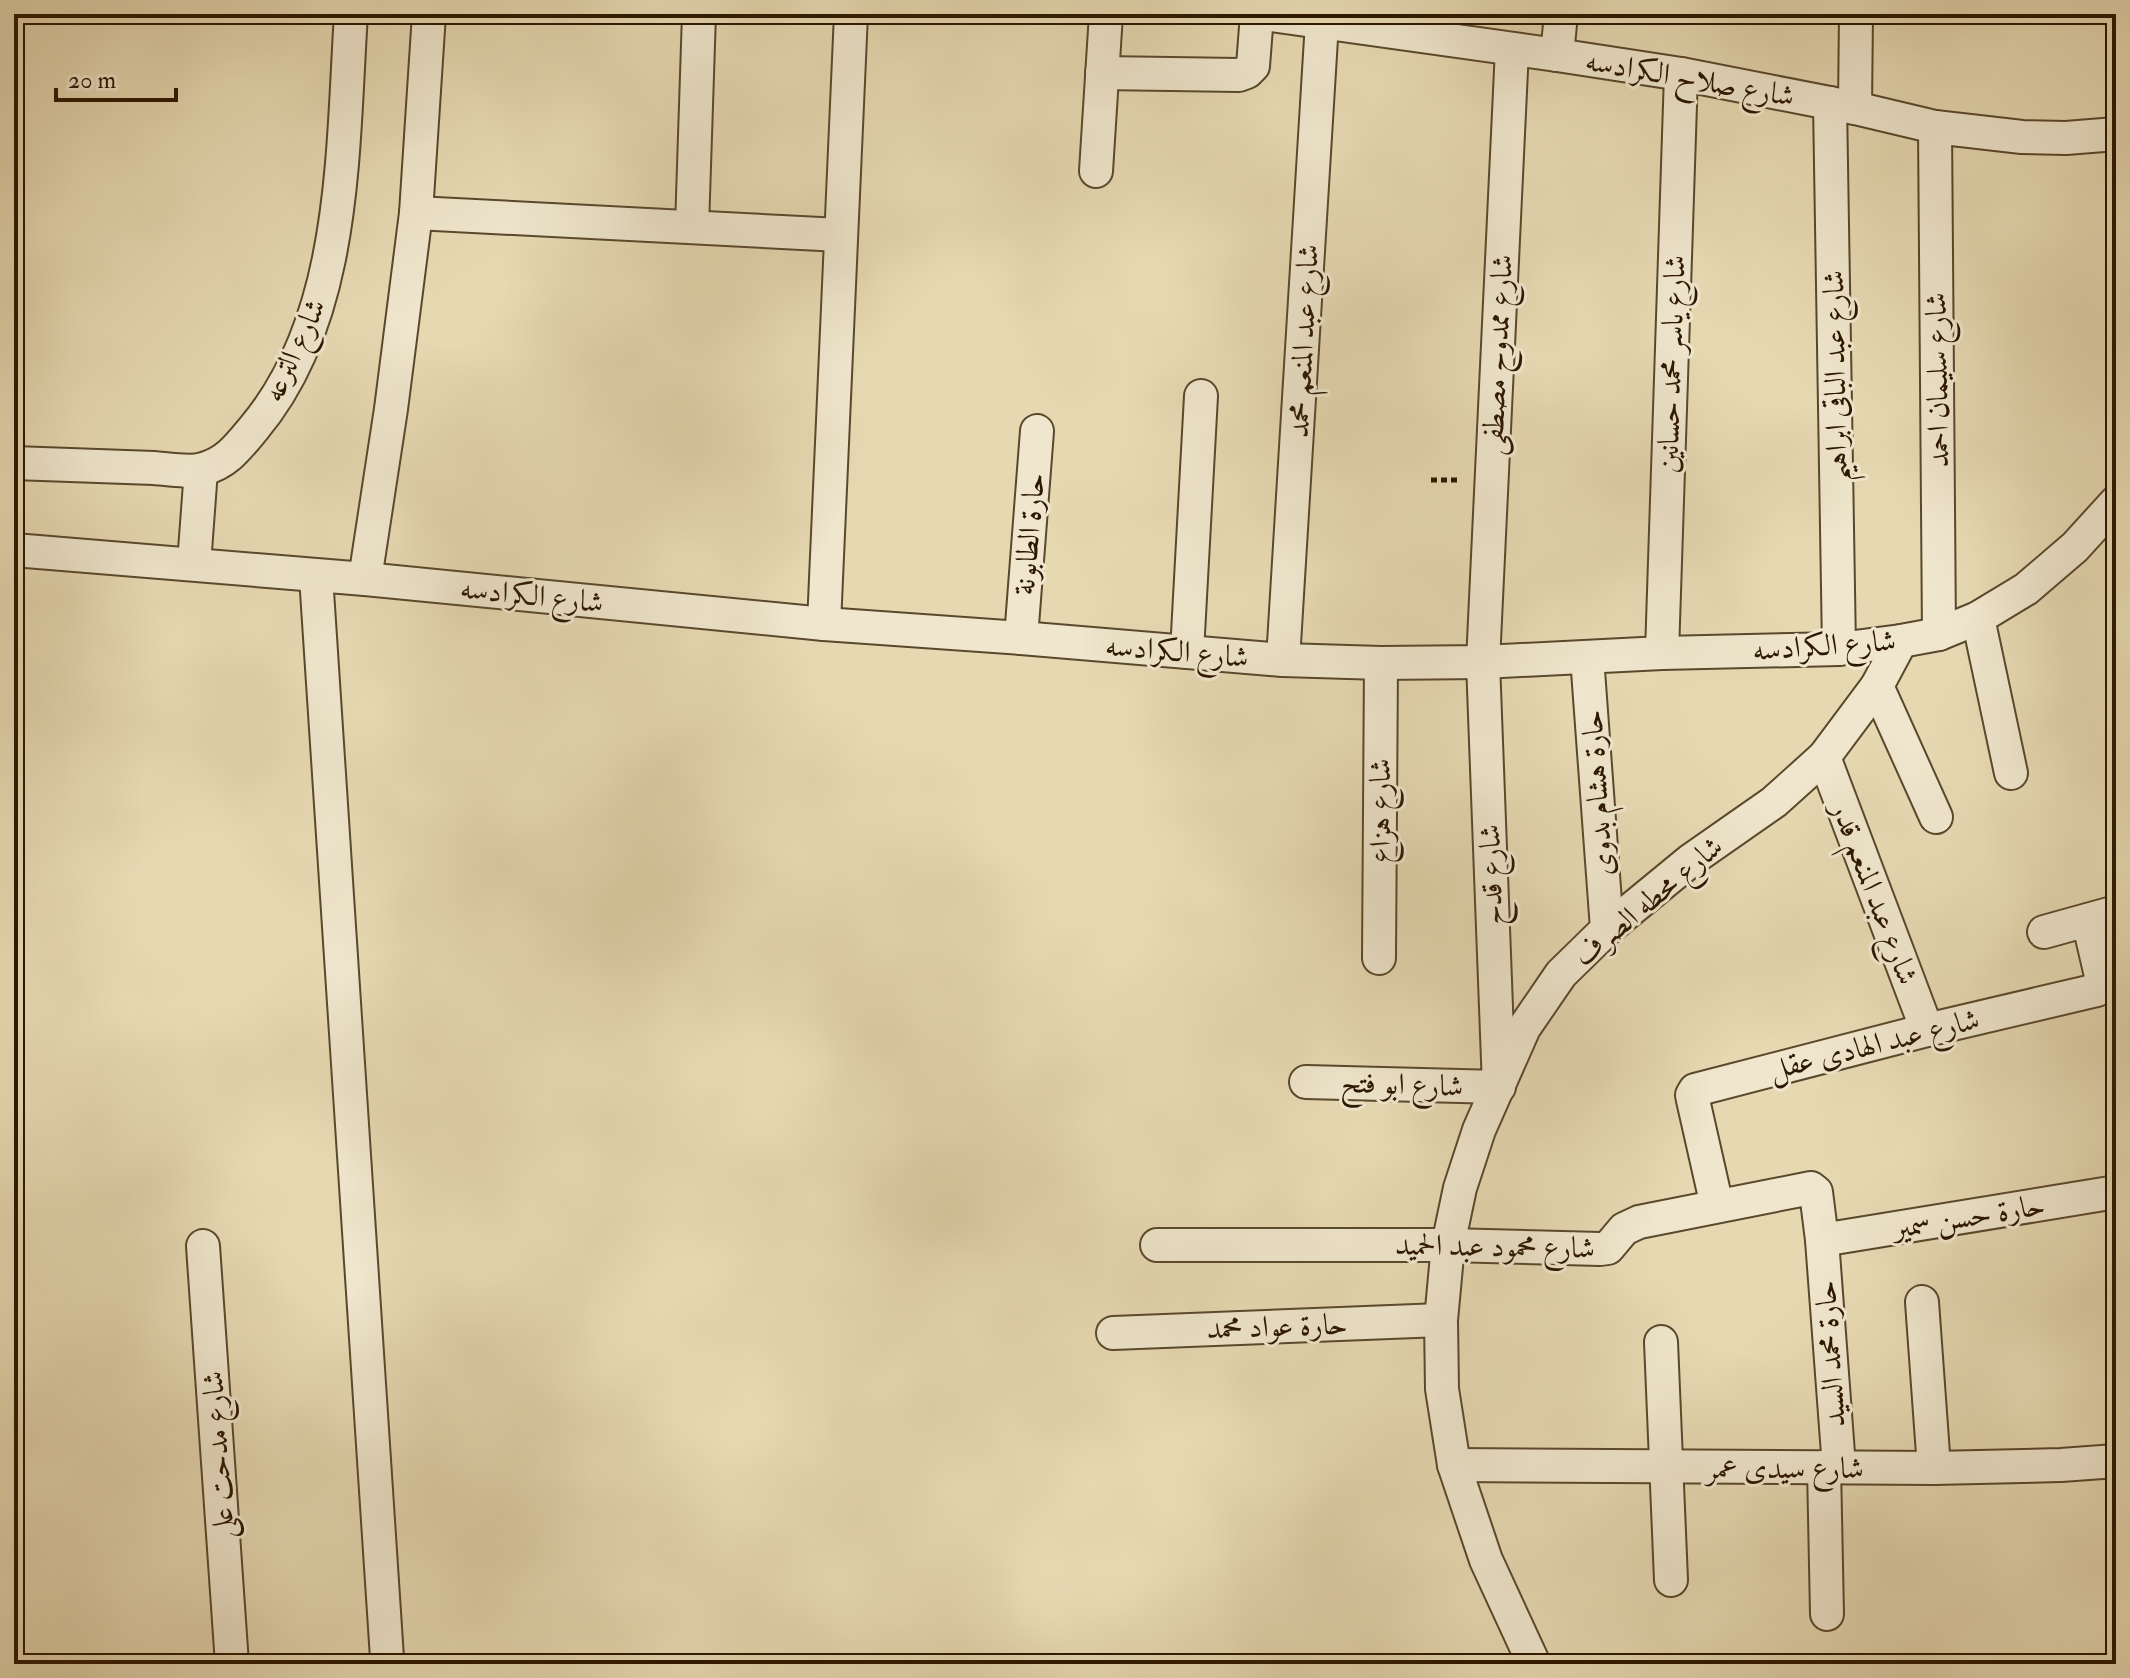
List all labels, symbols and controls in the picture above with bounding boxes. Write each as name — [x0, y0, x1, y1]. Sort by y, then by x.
street label: شارع صلاح الكرادسه — [1581, 42, 1797, 122]
scale bar — [56, 52, 176, 102]
text: 20 m — [68, 65, 117, 96]
street label: شارع عبد المنعم محمد — [1280, 243, 1336, 439]
street label: شارع ممدوح مصطفى — [1474, 254, 1528, 457]
street label: شارع ياسر محمد حسانين — [1649, 254, 1700, 474]
street label: شارع عبد الباقى ابراهيم — [1815, 270, 1866, 482]
street label: شارع سليمان احمد — [1917, 292, 1964, 468]
street label: شارع الترعه — [255, 293, 340, 410]
street label: حارة الطابونة — [1006, 471, 1053, 597]
street label: شارع الكرادسه — [458, 570, 605, 627]
street label: شارع الكرادسه — [1751, 622, 1898, 675]
street label: شارع الكرادسه — [1103, 627, 1250, 682]
street label: حارة هشام بدوى — [1573, 708, 1629, 877]
street label: شارع هزاع — [1362, 759, 1405, 863]
street label: شارع عبد المنعم قدر — [1813, 794, 1926, 993]
street label: شارع قدح — [1471, 824, 1519, 926]
street label: شارع محطه الصرف — [1566, 828, 1735, 979]
street label: شارع عبد الهادى عقل — [1765, 1000, 1985, 1094]
street label: شارع ابو فتح — [1340, 1064, 1464, 1113]
street label: حارة حسن سمير — [1888, 1186, 2048, 1248]
street label: شارع محمود عبد الحميد — [1395, 1226, 1595, 1273]
street label: حارة محمد السيد — [1807, 1279, 1854, 1429]
street label: حارة عواد محمد — [1206, 1306, 1348, 1347]
street label: شارع مدحت على — [194, 1369, 249, 1540]
street label: شارع سيدى عمر — [1703, 1450, 1864, 1493]

